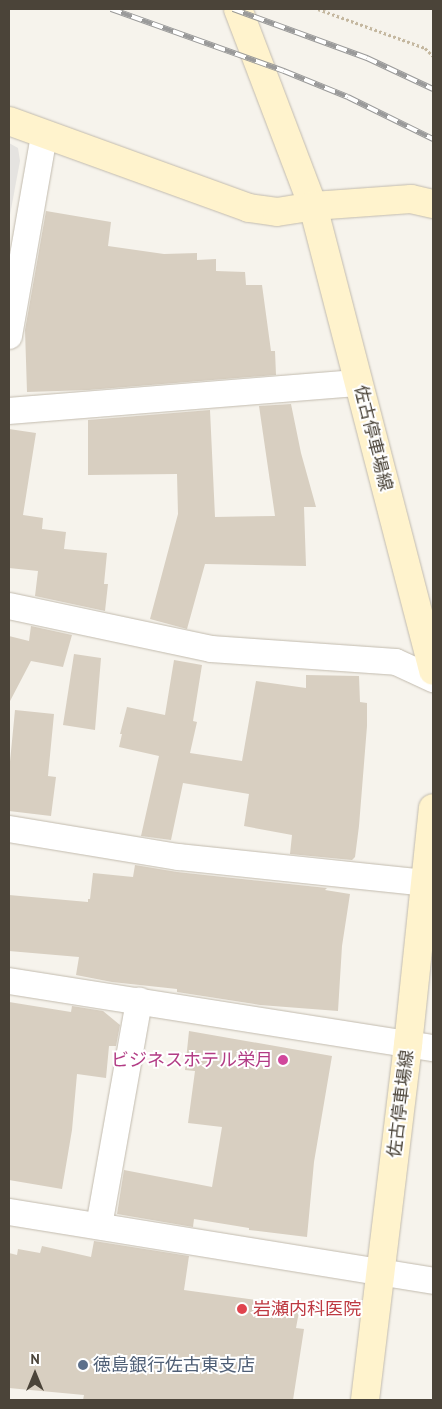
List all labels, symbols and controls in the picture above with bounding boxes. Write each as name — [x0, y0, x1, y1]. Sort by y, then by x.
street label: 佐古停車場線 — [349, 383, 397, 493]
place label: ビジネスホテル栄月 — [111, 1049, 273, 1071]
street label: 佐古停車場線 — [384, 1049, 418, 1159]
marker: ビジネスホテル栄月 — [277, 1054, 289, 1066]
place label: 岩瀬内科医院 — [253, 1298, 361, 1320]
marker: 岩瀬内科医院 — [235, 1302, 249, 1316]
north arrow — [10, 1349, 60, 1399]
text: N — [30, 1350, 40, 1368]
place label: 徳島銀行佐古東支店 — [93, 1354, 255, 1376]
marker: 徳島銀行佐古東支店 — [77, 1359, 89, 1371]

